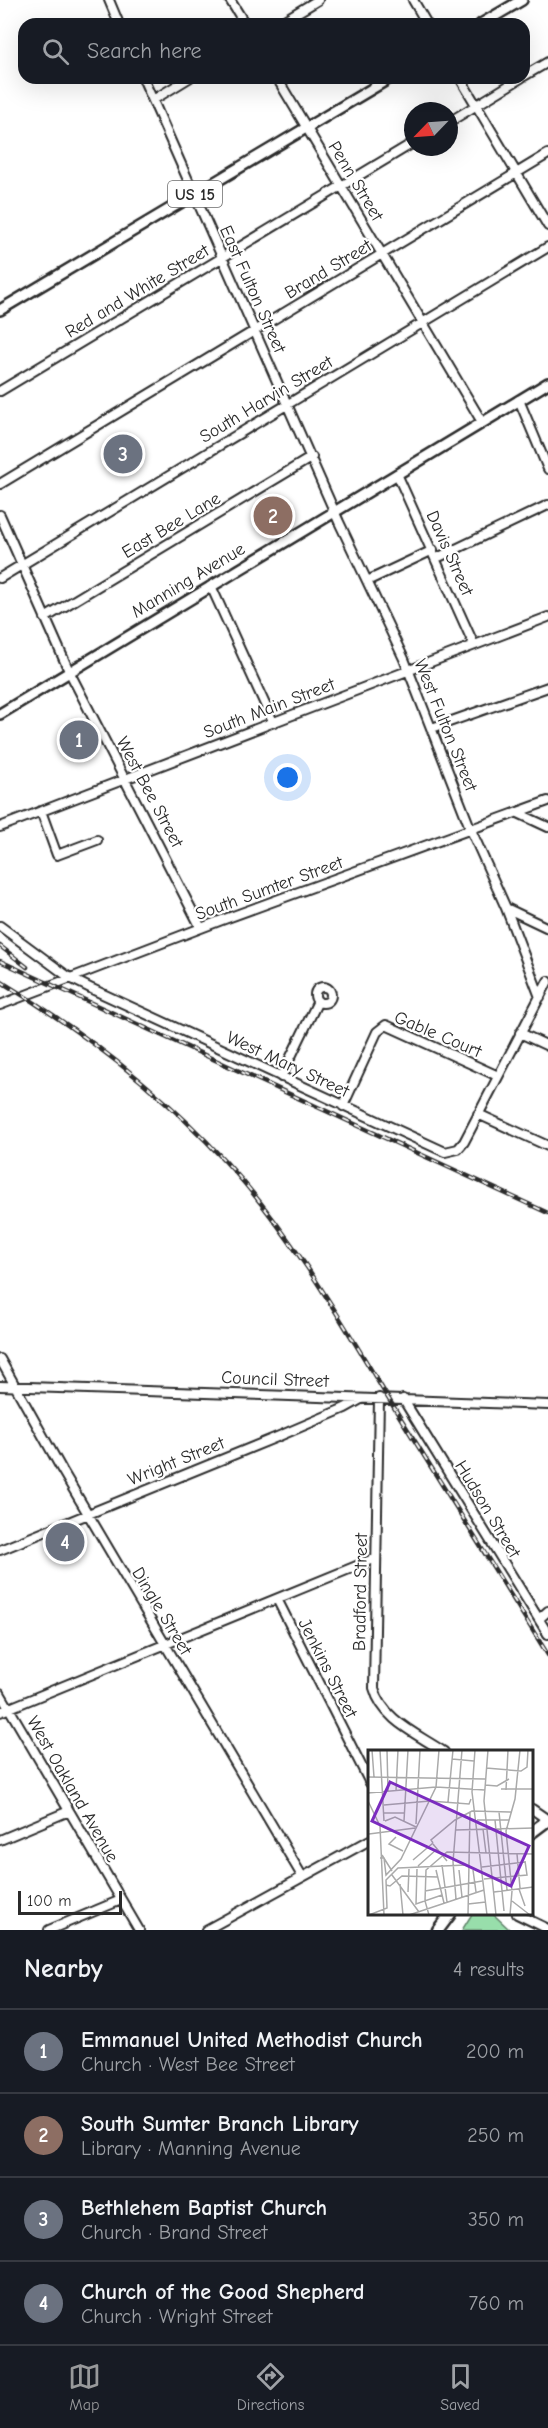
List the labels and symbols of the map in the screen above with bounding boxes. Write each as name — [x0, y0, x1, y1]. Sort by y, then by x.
north arrow — [404, 102, 458, 156]
street label: Penn Street — [324, 138, 388, 226]
road number: US 15 — [168, 181, 222, 207]
street label: East Fulton Street — [215, 222, 290, 357]
street label: Brand Street — [281, 235, 376, 304]
street label: Red and White Street — [62, 240, 214, 343]
street label: South Harvin Street — [196, 351, 337, 447]
pin: 3 — [104, 432, 142, 476]
street label: East Bee Lane — [118, 488, 224, 563]
pin: 2 — [254, 494, 292, 538]
street label: Davis Street — [421, 507, 478, 600]
street label: Manning Avenue — [128, 538, 249, 623]
street label: West Fulton Street — [409, 656, 482, 795]
street label: South Main Street — [201, 673, 339, 743]
pin: 1 — [60, 718, 98, 762]
street label: West Bee Street — [112, 733, 188, 852]
your location — [273, 763, 302, 792]
street label: South Sumter Street — [193, 852, 347, 925]
street label: Gable Court — [391, 1007, 485, 1063]
street label: West Mary Street — [223, 1027, 353, 1102]
street label: Council Street — [221, 1367, 330, 1392]
street label: Wright Street — [125, 1432, 228, 1490]
street label: Hudson Street — [450, 1457, 525, 1562]
pin: 4 — [46, 1520, 84, 1564]
street label: Bradford Street — [349, 1532, 372, 1651]
street label: Dingle Street — [127, 1563, 196, 1660]
street label: Jenkins Street — [294, 1615, 362, 1722]
street label: West Oakland Avenue — [22, 1712, 123, 1866]
inset map — [368, 1750, 533, 1915]
scale bar — [18, 1888, 122, 1916]

